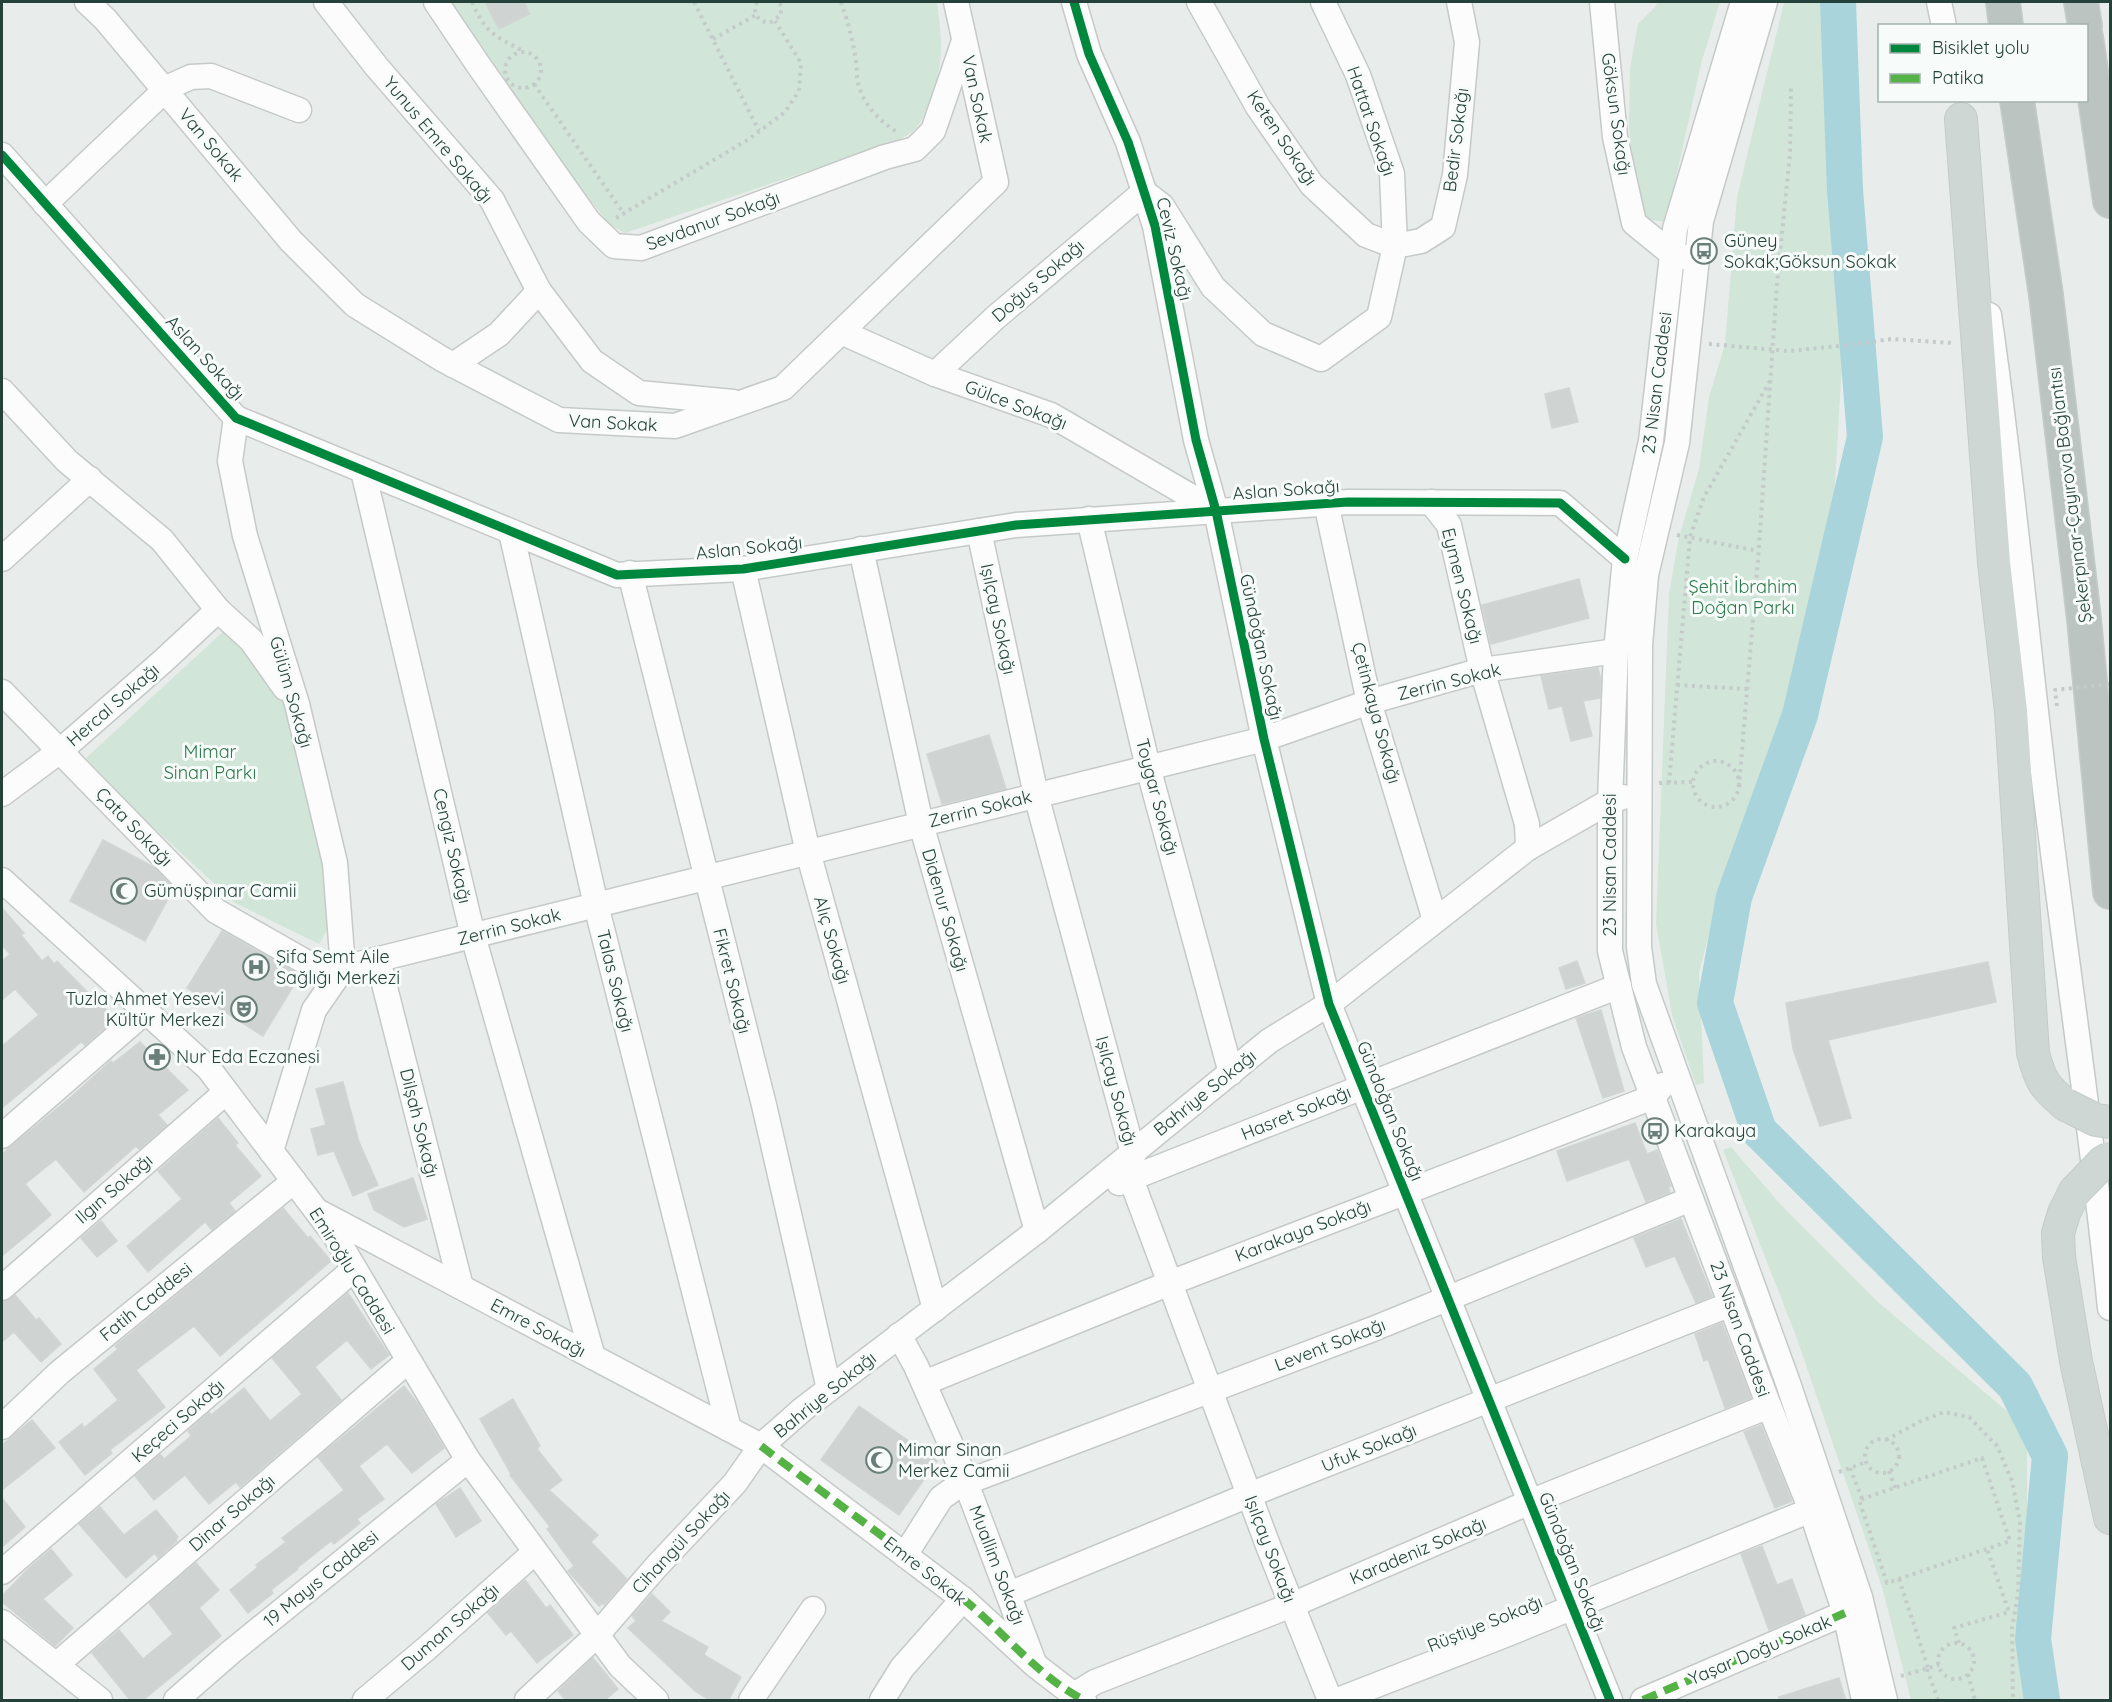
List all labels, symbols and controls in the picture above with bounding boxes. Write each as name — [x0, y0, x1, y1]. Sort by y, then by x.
legend — [1878, 24, 2088, 102]
text: Bisiklet yolu — [1932, 36, 2030, 59]
street label: Göksun Sokağı — [1597, 51, 1636, 177]
street label: Van Sokak — [957, 53, 998, 145]
street label: Hattat Sokağı — [1342, 63, 1401, 179]
text: Patika — [1932, 66, 1984, 89]
street label: Yunus Emre Sokağı — [379, 71, 498, 208]
street label: Keten Sokağı — [1242, 86, 1323, 190]
street label: Bedir Sokağı — [1438, 86, 1473, 193]
street label: Van Sokak — [174, 103, 249, 186]
street label: Sevdanur Sokağı — [643, 186, 783, 255]
street label: Ceviz Sokağı — [1151, 195, 1198, 303]
place label: Güney Sokak;Göksun Sokak — [1724, 229, 1897, 273]
street label: Doğuş Sokağı — [987, 234, 1089, 327]
bus stop icon: Güney Sokak;Göksun Sokak — [1689, 236, 1719, 266]
street label: Aslan Sokağı — [161, 310, 250, 405]
street label: 23 Nisan Caddesi — [1636, 311, 1677, 455]
street label: Şekerpınar-Çayırova Bağlantısı — [2042, 366, 2097, 624]
street label: Gülce Sokağı — [962, 375, 1071, 435]
street label: Van Sokak — [568, 409, 658, 436]
street label: Aslan Sokağı — [1232, 474, 1340, 505]
street label: Eymen Sokağı — [1437, 526, 1488, 646]
street label: Aslan Sokağı — [695, 530, 803, 565]
street label: Işılçay Sokağı — [976, 561, 1021, 676]
street label: Gündoğan Sokağı — [1235, 572, 1288, 722]
park label: Şehit İbrahim Doğan Parkı — [1689, 575, 1797, 619]
street label: Gülüm Sokağı — [265, 633, 318, 750]
street label: Çetinkaya Sokağı — [1347, 640, 1406, 786]
street label: Hercal Sokağı — [62, 658, 164, 751]
street label: Zerrin Sokak — [1395, 658, 1503, 705]
street label: Toygar Sokağı — [1131, 736, 1184, 858]
park label: Mimar Sinan Parkı — [164, 740, 256, 784]
street label: Çata Sokağı — [91, 782, 178, 871]
street label: Zerrin Sokak — [926, 785, 1034, 832]
street label: Cengiz Sokağı — [428, 786, 477, 906]
street label: 23 Nisan Caddesi — [1598, 793, 1621, 937]
street label: Didenur Sokağı — [917, 846, 974, 974]
mosque icon: Gümüşpınar Camii — [109, 876, 139, 906]
place label: Gümüşpınar Camii — [144, 879, 297, 902]
street label: Alıç Sokağı — [809, 893, 856, 986]
street label: Zerrin Sokak — [455, 903, 563, 950]
street label: Fikret Sokağı — [708, 926, 757, 1036]
street label: Talas Sokağı — [592, 927, 639, 1035]
place label: Şifa Semt Aile Sağlığı Merkezi — [276, 945, 400, 989]
hospital icon: Şifa Semt Aile Sağlığı Merkezi — [241, 952, 271, 982]
place label: Tuzla Ahmet Yesevi Kültür Merkezi — [66, 987, 224, 1031]
theatre icon: Tuzla Ahmet Yesevi Kültür Merkezi — [229, 994, 259, 1024]
street label: Işılçay Sokağı — [1091, 1033, 1142, 1148]
street label: Gündoğan Sokağı — [1352, 1037, 1429, 1184]
pharmacy icon: Nur Eda Eczanesi — [142, 1042, 172, 1072]
street label: Bahriye Sokağı — [1149, 1044, 1261, 1141]
place label: Nur Eda Eczanesi — [176, 1045, 320, 1068]
street label: Dilşah Sokağı — [395, 1066, 444, 1180]
street label: Hasret Sokağı — [1237, 1080, 1354, 1145]
bus stop icon: Karakaya — [1640, 1116, 1670, 1146]
place label: Karakaya — [1674, 1119, 1756, 1142]
street label: Ilgın Sokağı — [70, 1149, 157, 1229]
street label: Karakaya Sokağı — [1232, 1194, 1374, 1267]
street label: Emiroğlu Caddesi — [304, 1203, 401, 1338]
street label: Fatih Caddesi — [95, 1257, 197, 1346]
street label: 23 Nisan Caddesi — [1705, 1258, 1776, 1400]
street label: Emre Sokağı — [487, 1293, 590, 1362]
street label: Levent Sokağı — [1271, 1313, 1389, 1376]
street label: Bahriye Sokağı — [769, 1346, 881, 1443]
street label: Keçeci Sokağı — [126, 1374, 229, 1467]
street label: Ufuk Sokağı — [1318, 1418, 1420, 1477]
place label: Mimar Sinan Merkez Camii — [898, 1438, 1010, 1482]
mosque icon: Mimar Sinan Merkez Camii — [864, 1445, 894, 1475]
street label: Dinar Sokağı — [184, 1469, 279, 1556]
street label: Cihangül Sokağı — [627, 1485, 735, 1599]
street label: Gündoğan Sokağı — [1534, 1488, 1611, 1635]
street label: Işılçay Sokağı — [1240, 1492, 1301, 1606]
street label: Muallim Sokağı — [964, 1502, 1031, 1628]
street label: Karadeniz Sokağı — [1346, 1511, 1490, 1590]
street label: 19 Mayıs Caddesi — [258, 1525, 383, 1632]
street label: Emre Sokak — [879, 1531, 972, 1610]
street label: Duman Sokağı — [396, 1578, 503, 1675]
street label: Rüştiye Sokağı — [1424, 1590, 1546, 1657]
street label: Yaşar Doğu Sokak — [1685, 1609, 1835, 1690]

